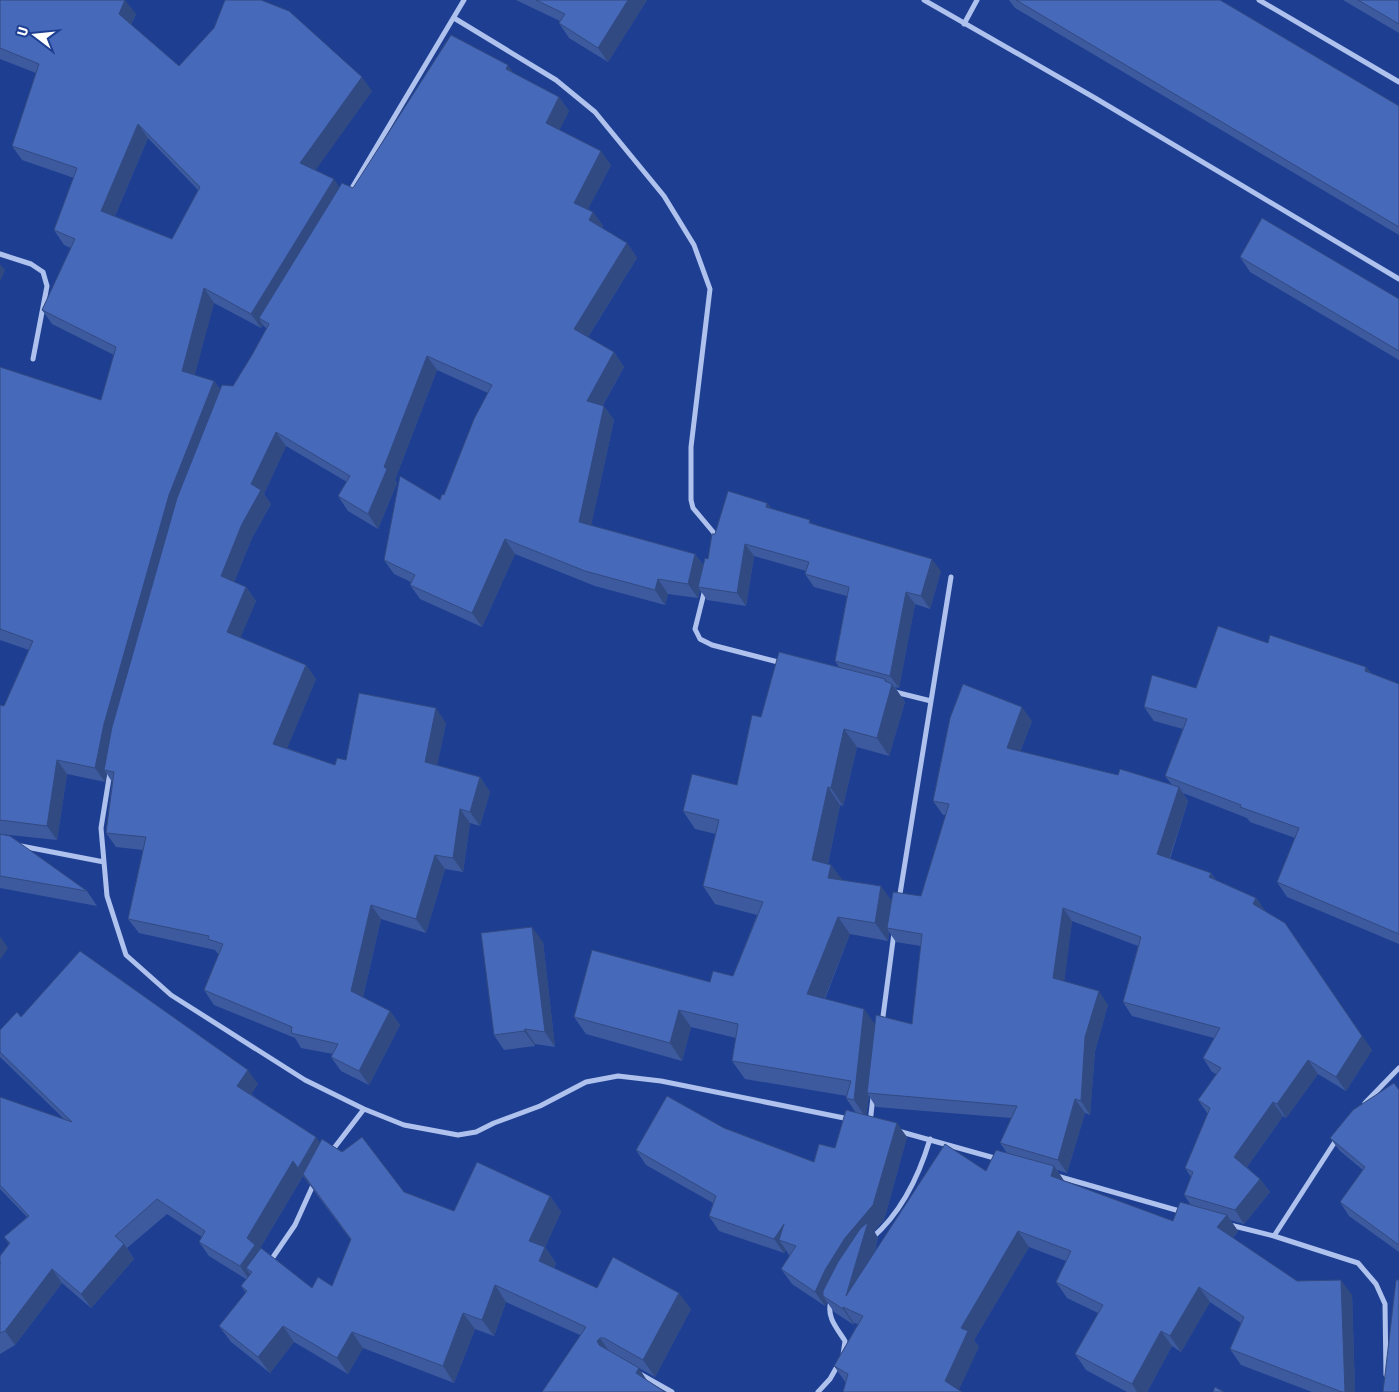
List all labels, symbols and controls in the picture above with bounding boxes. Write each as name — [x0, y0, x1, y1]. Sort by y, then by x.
north arrow — [10, 10, 60, 60]
text: U — [14, 25, 31, 38]

